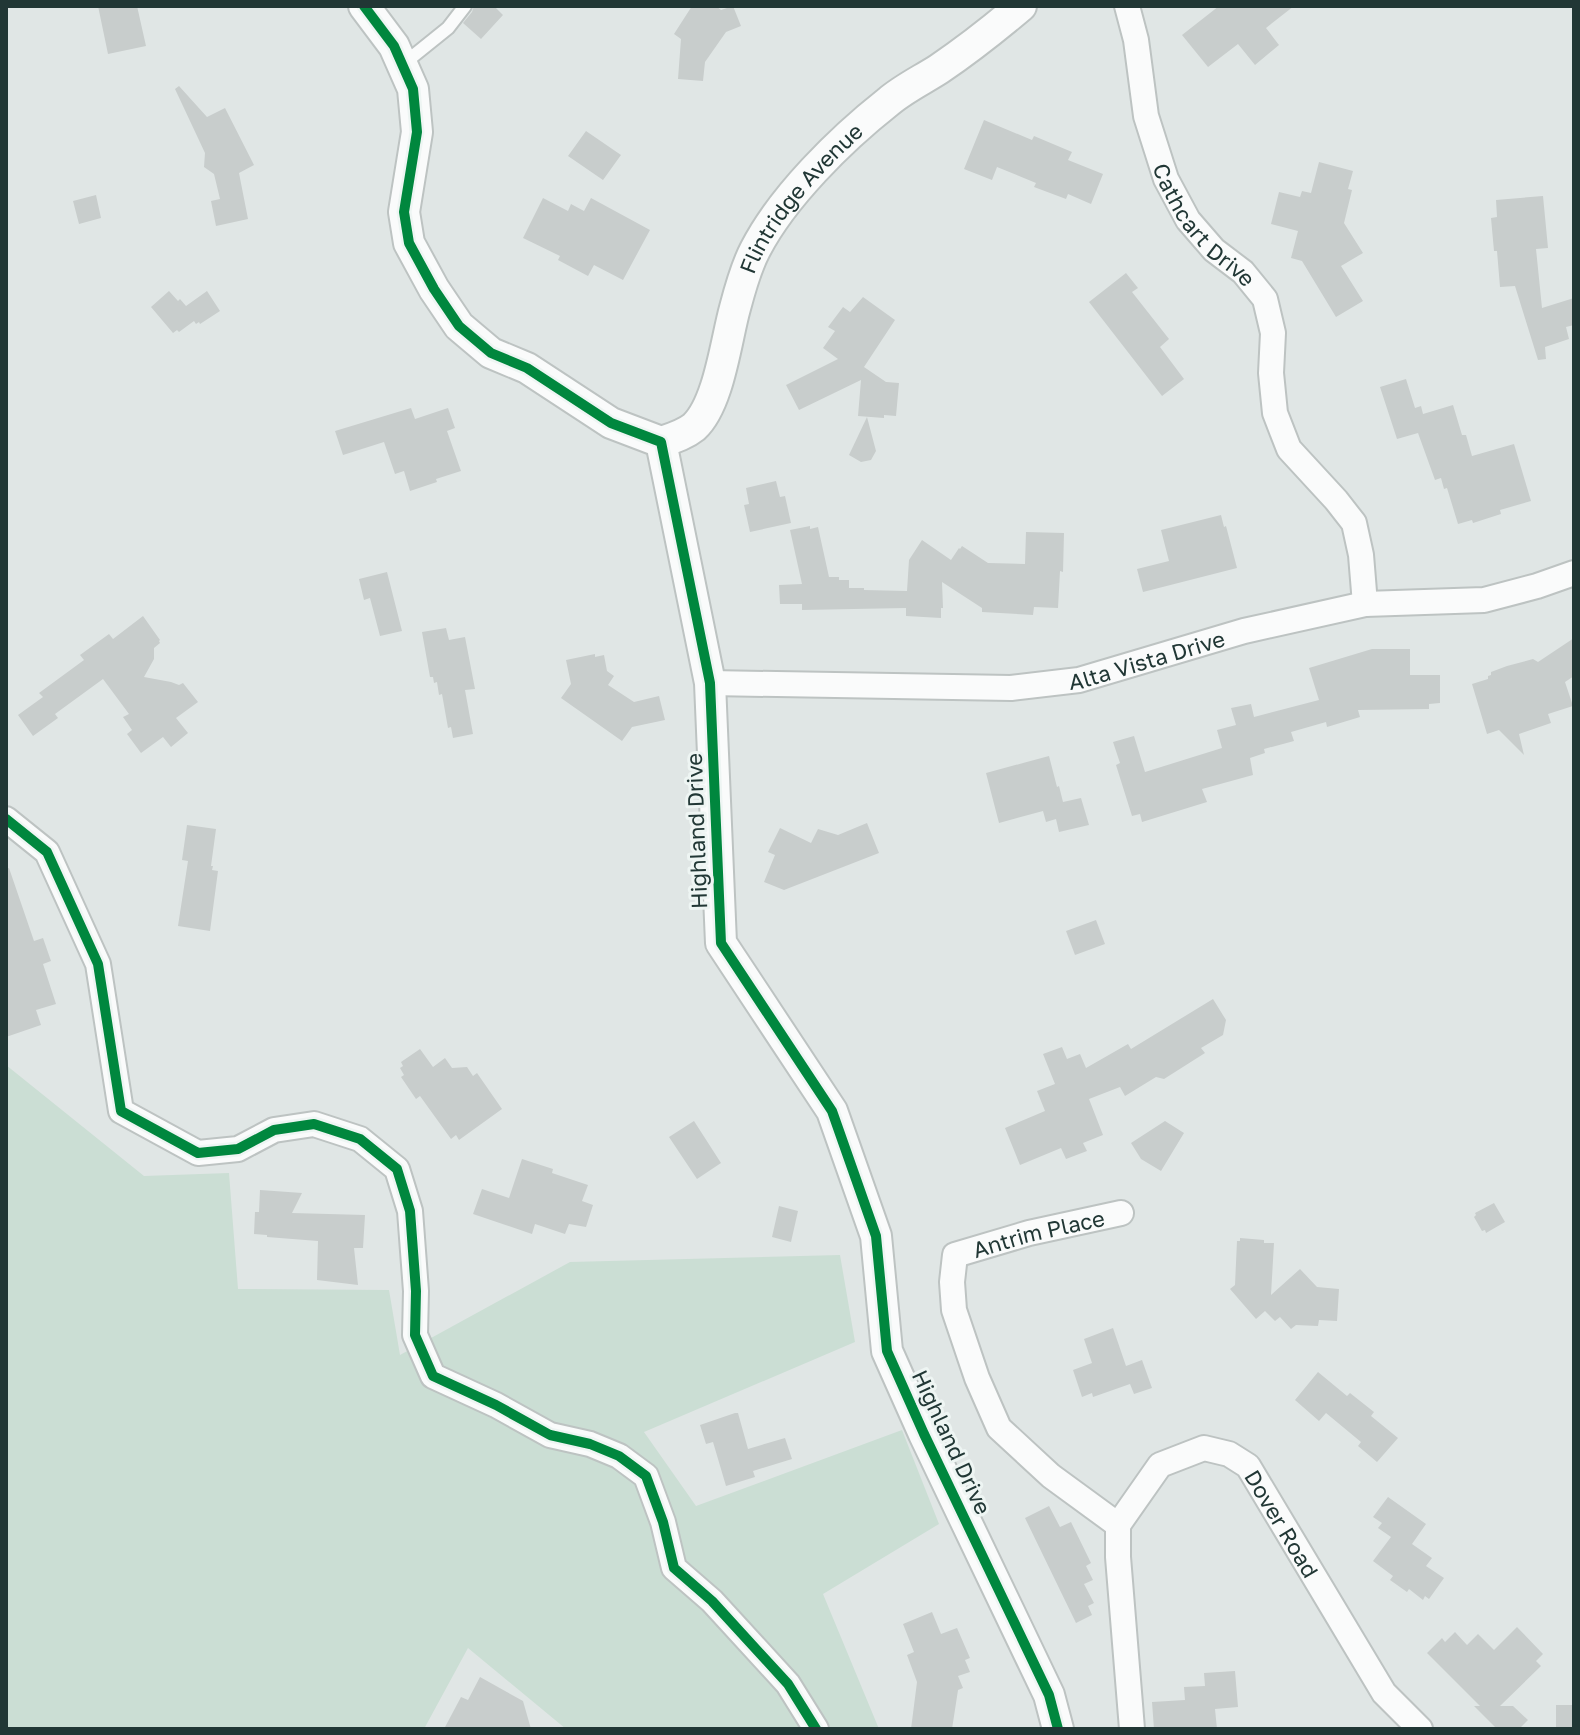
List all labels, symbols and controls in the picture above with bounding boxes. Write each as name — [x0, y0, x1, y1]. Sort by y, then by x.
street label: Flintridge Avenue — [733, 117, 867, 277]
street label: Cathcart Drive — [1148, 160, 1262, 291]
street label: Alta Vista Drive — [1067, 624, 1228, 695]
street label: Highland Drive — [680, 752, 712, 910]
street label: Antrim Place — [969, 1203, 1107, 1263]
street label: Highland Drive — [907, 1365, 997, 1519]
street label: Dover Road — [1240, 1465, 1325, 1582]

